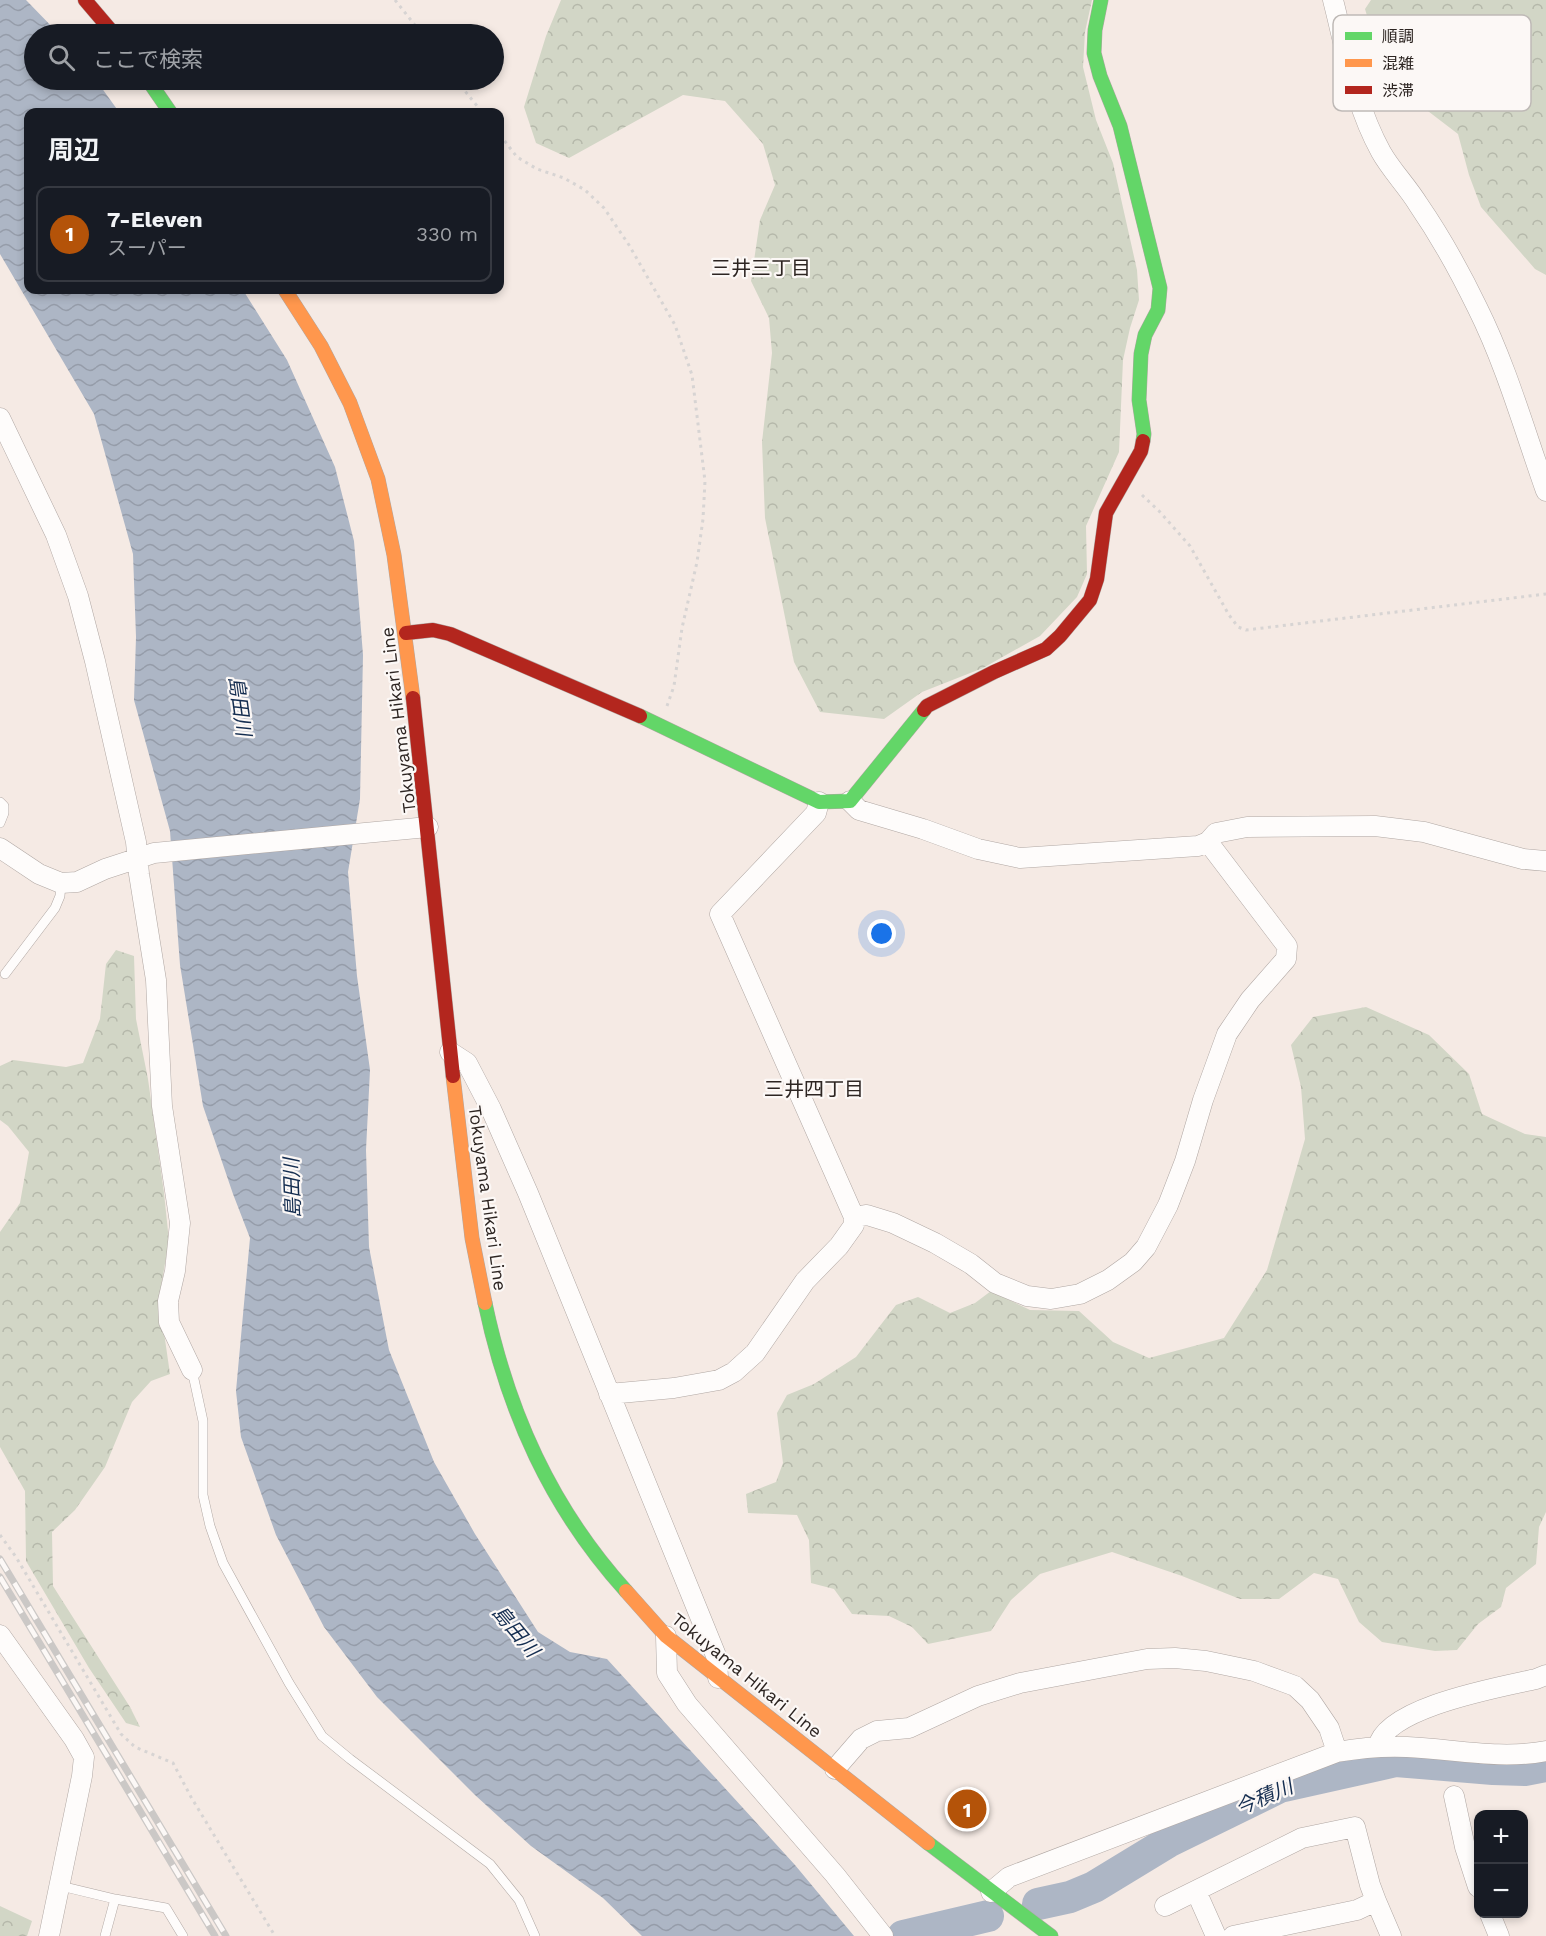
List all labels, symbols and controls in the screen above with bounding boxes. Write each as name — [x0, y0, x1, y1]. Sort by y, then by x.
legend — [1333, 15, 1531, 111]
search box — [24, 24, 504, 90]
text: 順調 — [1382, 27, 1414, 46]
icon: search — [45, 41, 78, 74]
text: ここで検索 — [93, 47, 203, 72]
text: 混雑 — [1382, 54, 1414, 73]
text: 渋滞 — [1382, 81, 1414, 100]
text: 周辺 — [48, 135, 100, 165]
text: 7-Eleven — [107, 207, 203, 232]
text: 1 — [65, 222, 74, 246]
text: 330 m — [416, 222, 478, 246]
text: スーパー — [107, 236, 187, 260]
district label: 三井三丁目 — [711, 256, 811, 280]
street label: Tokuyama Hikari Line — [376, 626, 420, 814]
water label: 島田川 — [224, 675, 256, 739]
your location — [867, 919, 896, 948]
district label: 三井四丁目 — [764, 1077, 864, 1101]
street label: Tokuyama Hikari Line — [465, 1104, 511, 1292]
water label: 島田川 — [279, 1156, 305, 1218]
water label: 島田川 — [488, 1600, 546, 1663]
street label: Tokuyama Hikari Line — [668, 1608, 826, 1742]
water label: 今積川 — [1232, 1773, 1298, 1820]
pin: 1 — [948, 1786, 986, 1832]
map controls — [1474, 1810, 1528, 1918]
button: + — [1474, 1810, 1528, 1864]
button: − — [1474, 1864, 1528, 1918]

